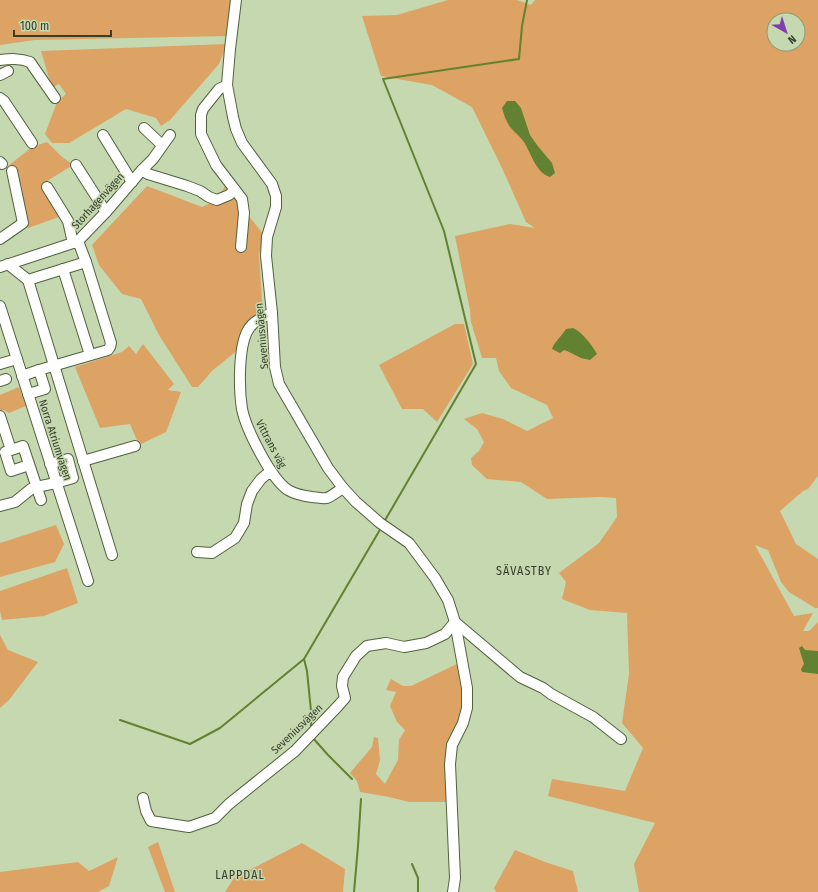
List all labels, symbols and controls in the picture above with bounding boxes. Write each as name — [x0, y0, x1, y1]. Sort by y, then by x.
scale bar — [14, 12, 111, 38]
north arrow — [766, 12, 806, 52]
text: 100 m — [20, 19, 49, 33]
text: N — [785, 32, 799, 47]
street label: Storhagenvägen — [69, 170, 127, 232]
street label: Seveniusvägen — [253, 302, 271, 370]
street label: Norra Atriumvägen — [36, 398, 74, 482]
street label: Vittrans väg — [253, 418, 290, 471]
district label: SÄVASTBY — [496, 563, 552, 578]
street label: Seveniusvägen — [269, 701, 325, 757]
district label: LAPPDAL — [215, 868, 265, 882]

